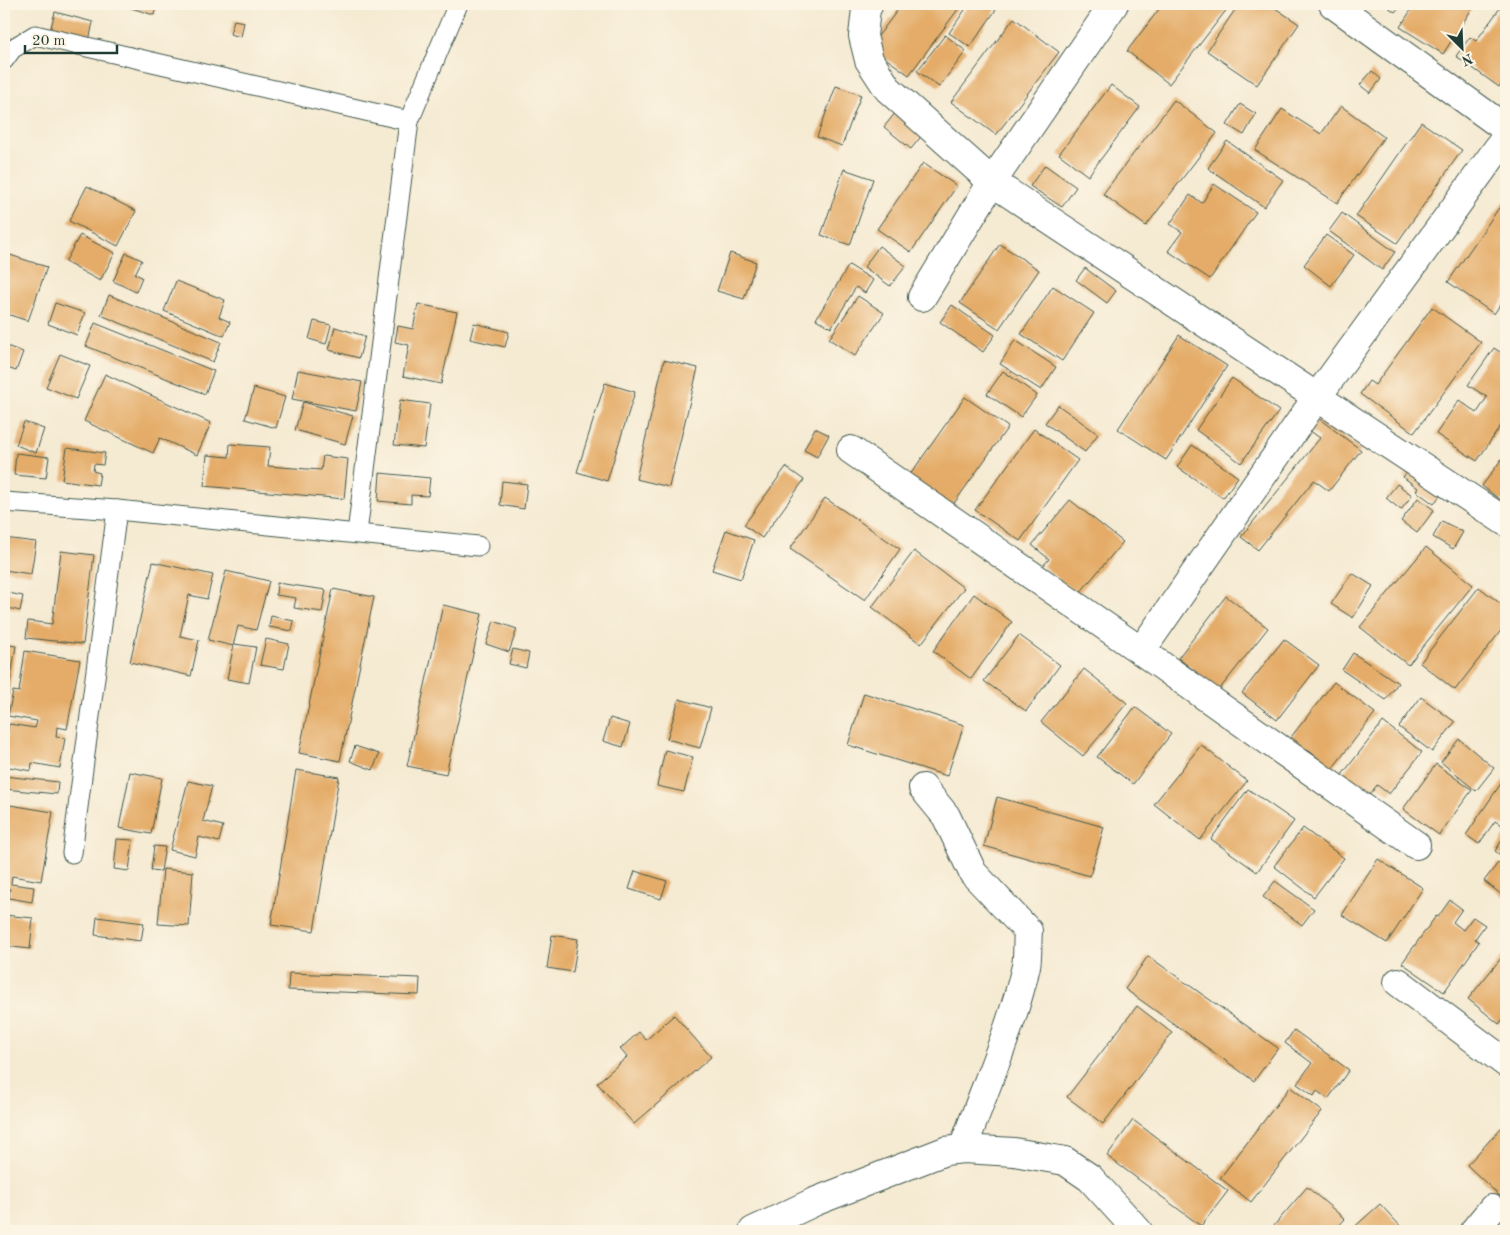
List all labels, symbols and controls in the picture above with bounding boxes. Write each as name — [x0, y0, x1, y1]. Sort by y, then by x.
scale bar — [25, 22, 118, 54]
north arrow — [1438, 22, 1488, 72]
text: 20 m — [32, 34, 66, 49]
text: N — [1459, 50, 1475, 68]

